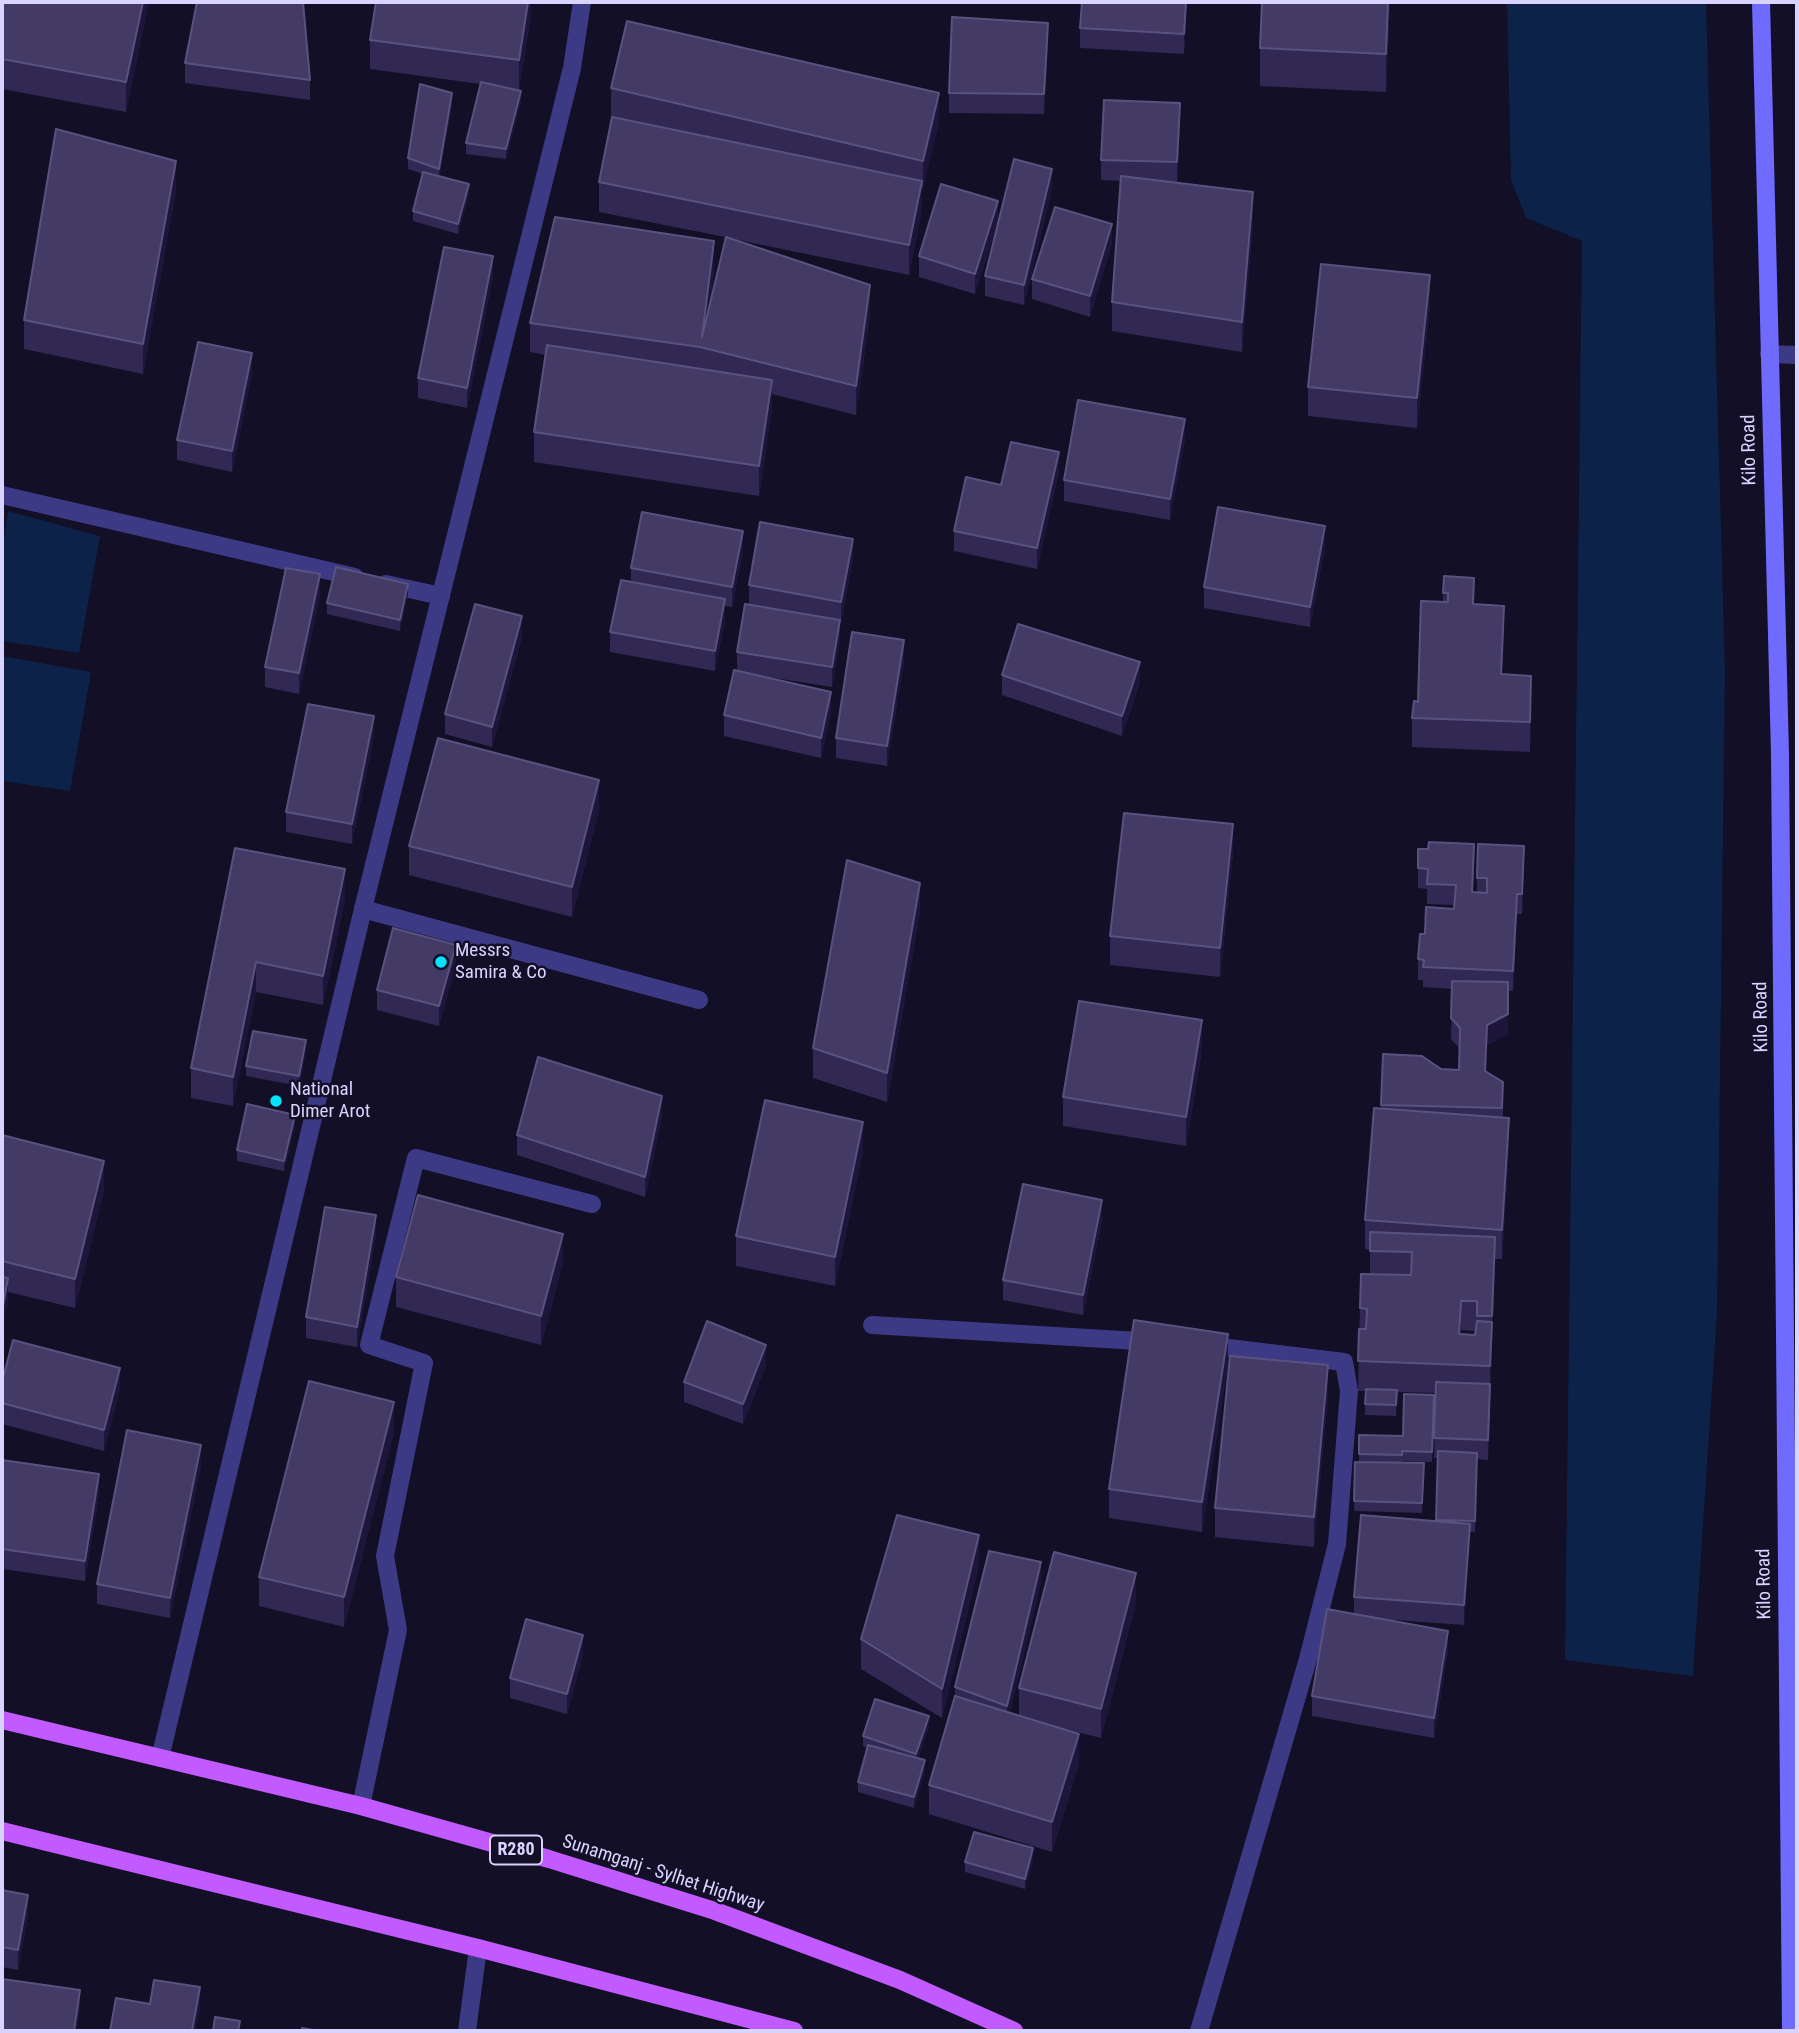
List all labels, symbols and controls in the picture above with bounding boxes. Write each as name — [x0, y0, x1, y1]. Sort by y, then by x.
street label: Kilo Road — [1738, 414, 1762, 486]
place label: Messrs Samira & Co — [455, 940, 547, 984]
marker: Messrs Samira & Co — [433, 954, 449, 970]
street label: Kilo Road — [1750, 981, 1774, 1053]
place label: National Dimer Arot — [290, 1079, 370, 1123]
marker: National Dimer Arot — [268, 1093, 284, 1109]
street label: Kilo Road — [1753, 1548, 1777, 1620]
street label: Sunamganj - Sylhet Highway — [559, 1831, 767, 1917]
road number: R280 — [490, 1836, 542, 1864]

